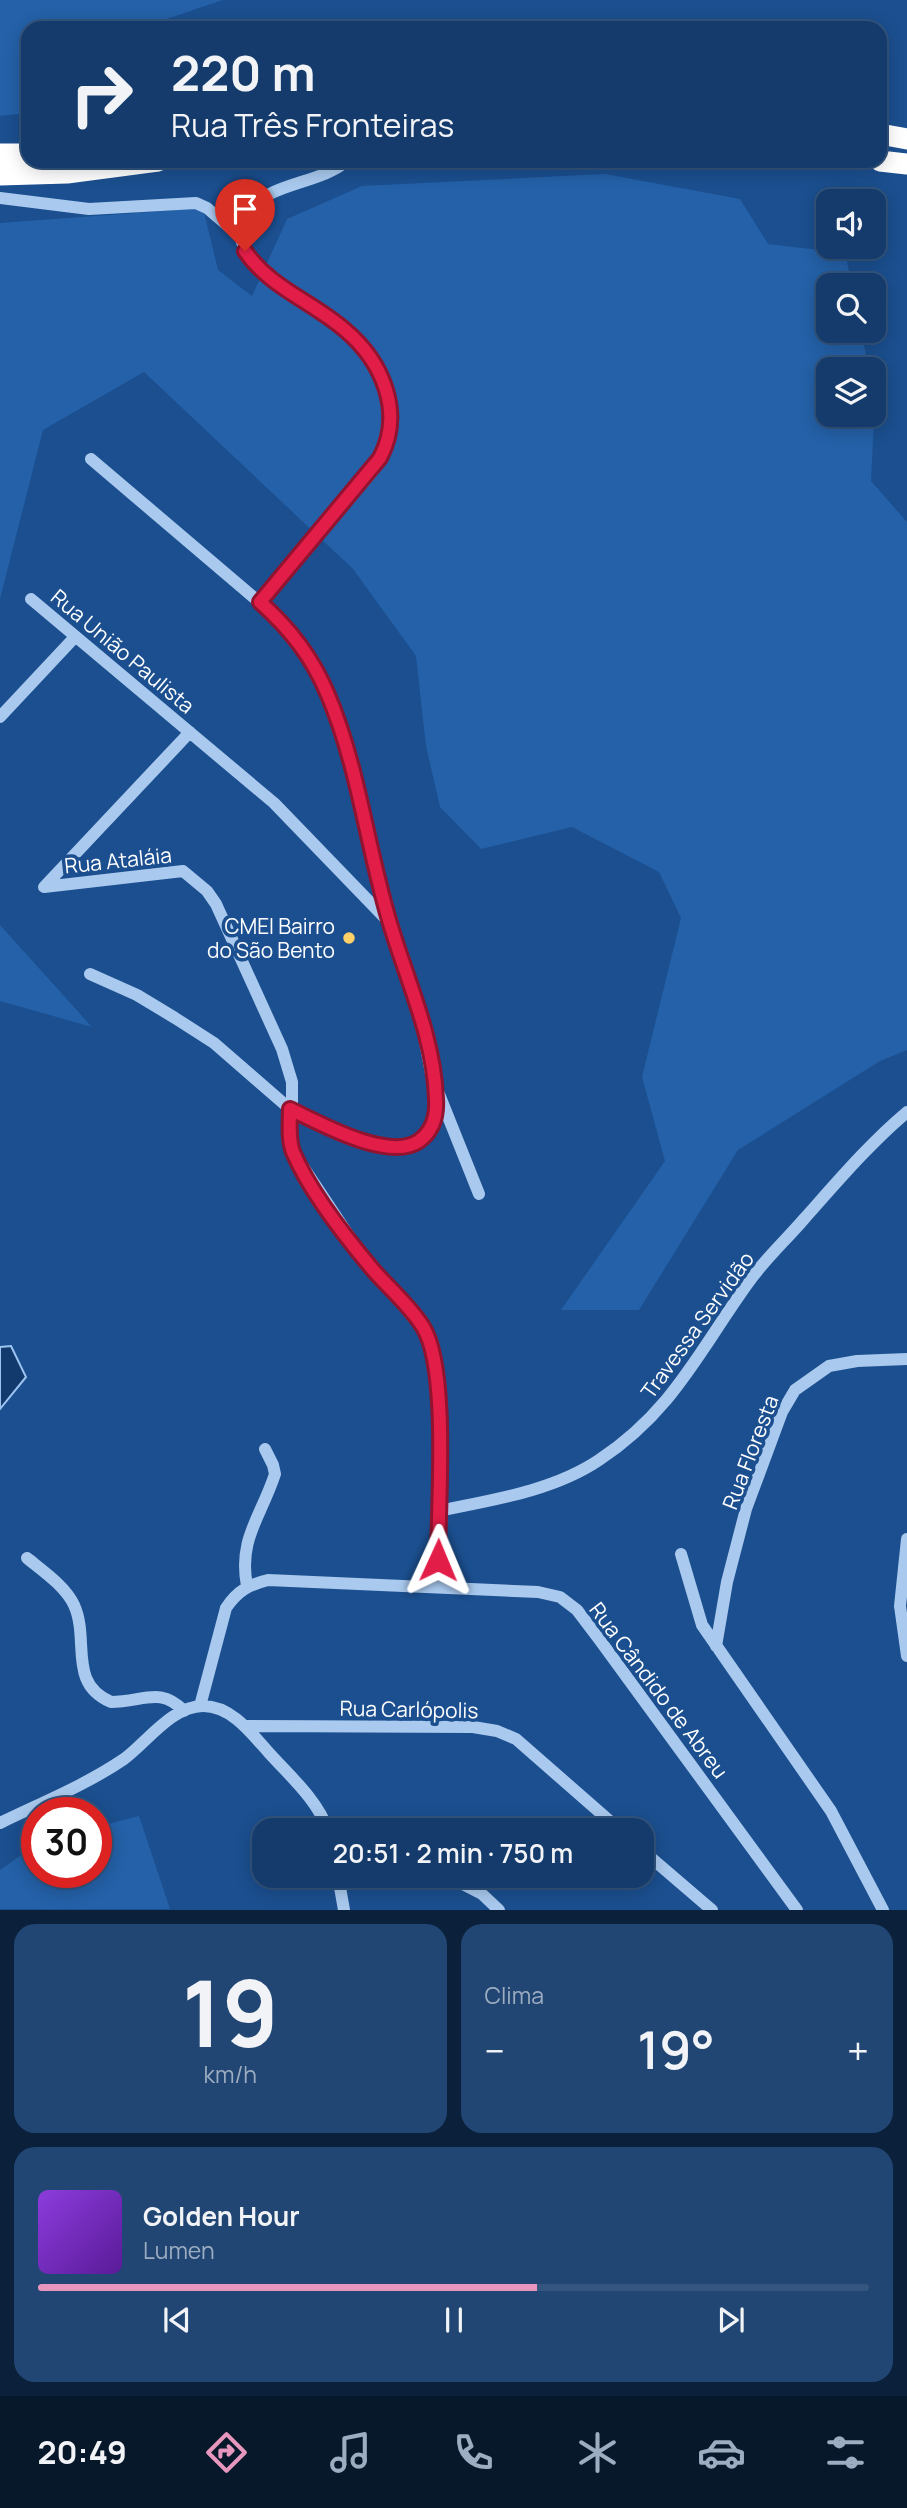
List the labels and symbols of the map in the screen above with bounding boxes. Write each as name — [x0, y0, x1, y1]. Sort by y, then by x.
pin — [215, 179, 275, 251]
street label: Rua União Paulista — [45, 583, 201, 719]
street label: Rua Ataláia — [63, 840, 173, 880]
place label: CMEI Bairro do São Bento — [207, 912, 335, 964]
marker: CMEI Bairro do São Bento — [341, 930, 357, 946]
street label: Travessa Servidão — [634, 1246, 760, 1404]
street label: Rua Floresta — [715, 1391, 785, 1513]
position arrow — [401, 1523, 475, 1597]
street label: Rua Cândido de Abreu — [583, 1596, 735, 1784]
street label: Rua Carlópolis — [339, 1694, 479, 1724]
speed limit sign: 30 — [21, 1797, 112, 1888]

